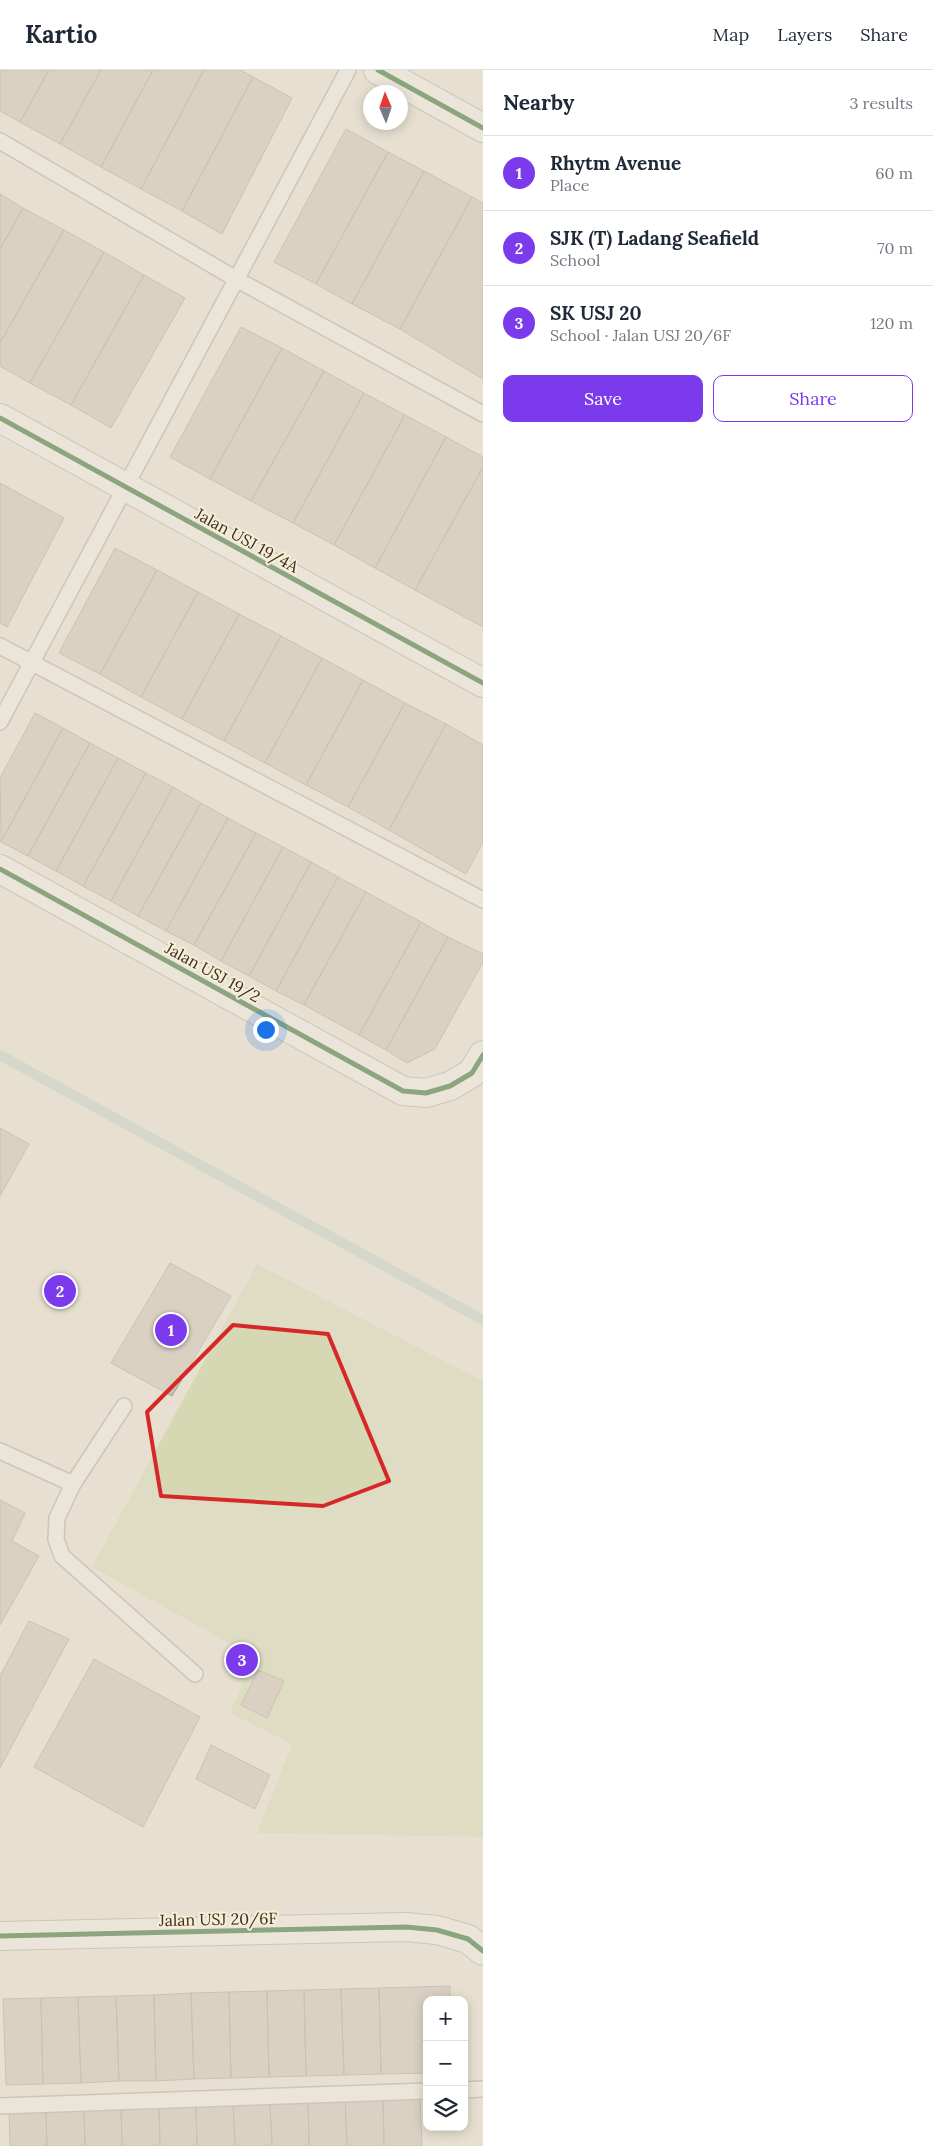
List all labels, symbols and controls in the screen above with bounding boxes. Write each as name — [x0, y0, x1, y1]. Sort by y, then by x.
text: Kartio — [25, 19, 97, 50]
text: Map — [713, 23, 749, 46]
text: Layers — [777, 23, 832, 46]
text: Share — [860, 23, 908, 46]
north arrow — [363, 85, 408, 130]
text: Nearby — [503, 89, 574, 116]
text: 3 results — [849, 93, 913, 113]
text: Rhytm Avenue — [550, 151, 681, 175]
text: 1 — [516, 163, 522, 183]
text: 60 m — [875, 163, 913, 183]
text: Place — [550, 175, 589, 195]
text: SJK (T) Ladang Seafield — [550, 226, 759, 250]
text: 2 — [515, 238, 523, 258]
text: 70 m — [877, 238, 913, 258]
text: School — [550, 250, 600, 270]
text: SK USJ 20 — [550, 301, 641, 325]
text: 3 — [515, 313, 523, 333]
text: 120 m — [870, 313, 913, 333]
text: School · Jalan USJ 20/6F — [550, 325, 731, 345]
button: Save — [503, 375, 703, 422]
button: Share — [713, 375, 913, 422]
street label: Jalan USJ 19/4A — [190, 503, 303, 578]
street label: Jalan USJ 19/2 — [161, 937, 264, 1007]
your location — [253, 1017, 279, 1043]
pin: 2 — [44, 1272, 76, 1310]
pin: 1 — [155, 1311, 187, 1349]
pin: 3 — [226, 1641, 258, 1679]
street label: Jalan USJ 20/6F — [158, 1908, 278, 1931]
map controls — [423, 1996, 468, 2131]
button: + — [423, 1996, 468, 2041]
button: − — [423, 2041, 468, 2086]
button: layers — [423, 2086, 468, 2131]

